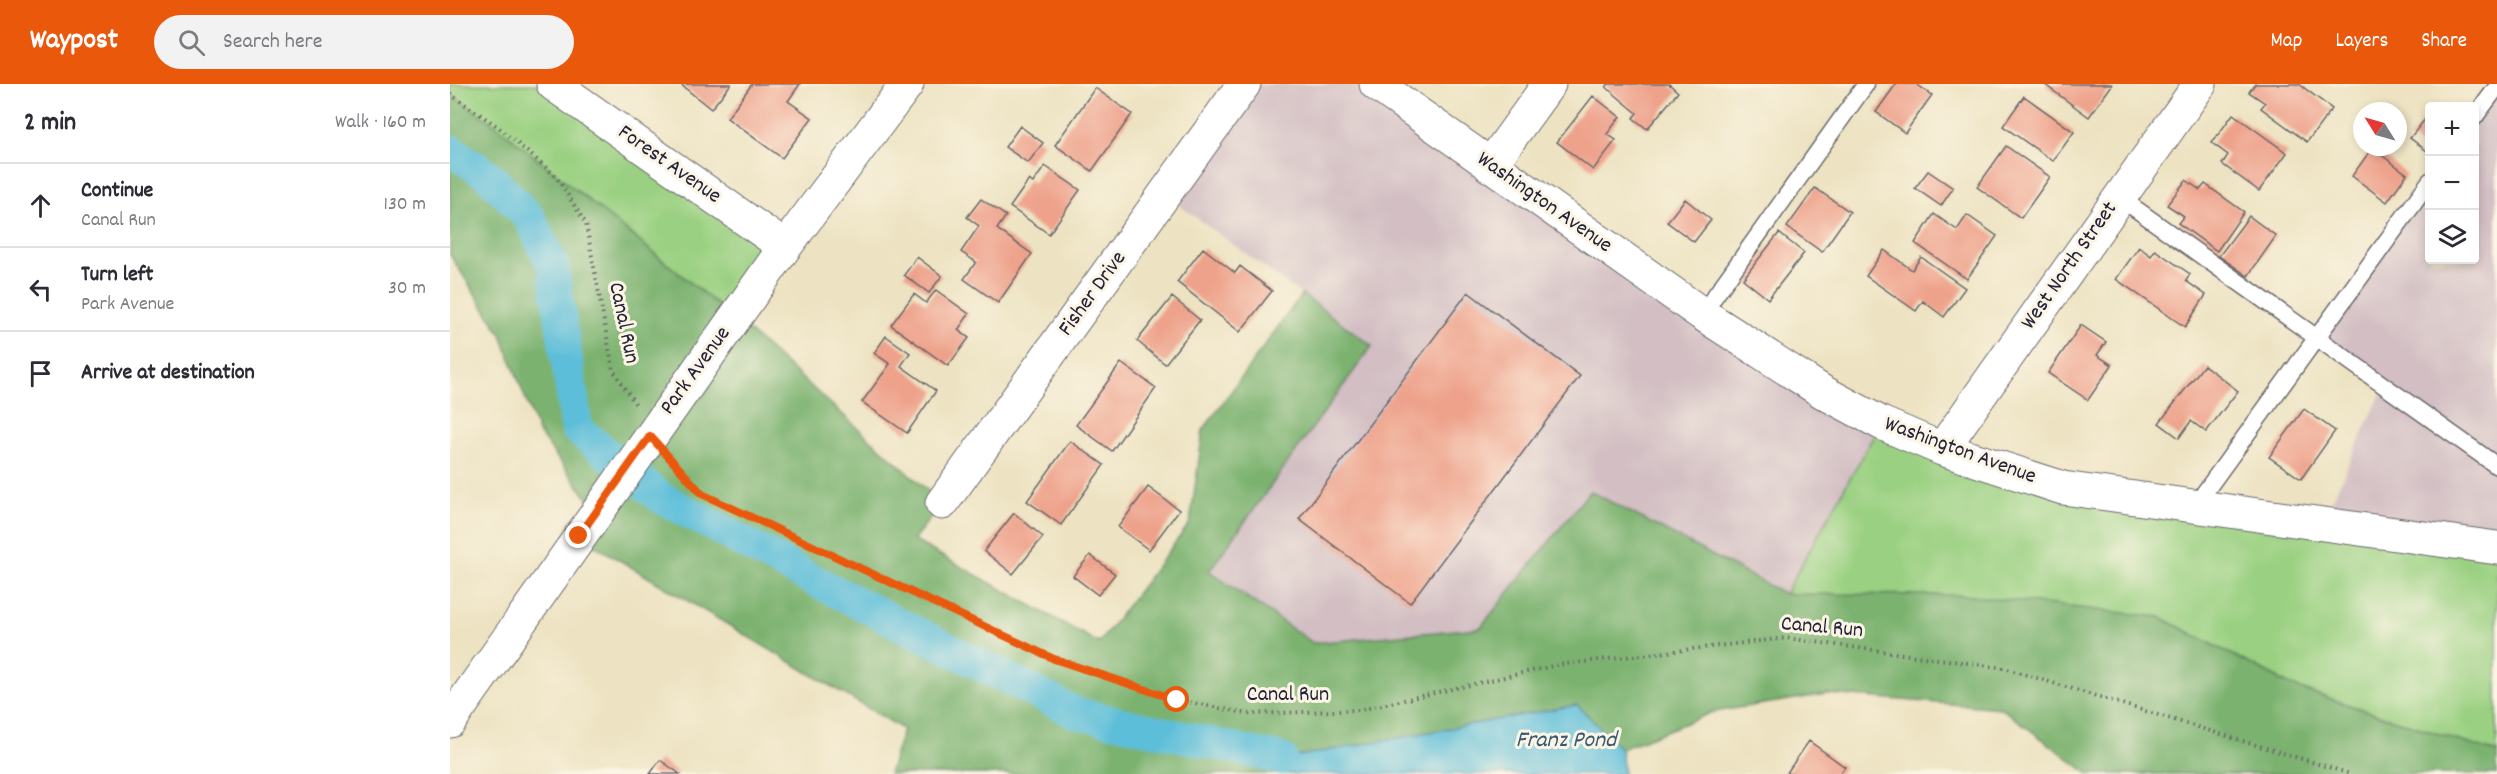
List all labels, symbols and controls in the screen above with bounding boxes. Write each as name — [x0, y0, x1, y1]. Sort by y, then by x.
search box — [154, 15, 574, 69]
text: Waypost — [30, 22, 118, 62]
icon: search — [175, 26, 208, 59]
text: Search here — [223, 27, 322, 58]
text: Map — [2271, 27, 2302, 57]
text: Layers — [2335, 27, 2388, 57]
text: Share — [2421, 27, 2467, 57]
north arrow — [2353, 102, 2407, 156]
map controls — [2425, 102, 2479, 264]
button: + — [2425, 102, 2479, 156]
text: 2 min — [24, 105, 76, 142]
text: Walk · 160 m — [335, 109, 426, 137]
street label: Forest Avenue — [611, 118, 727, 212]
street label: Washington Avenue — [1470, 145, 1618, 261]
button: − — [2425, 156, 2479, 210]
text: Continue — [81, 176, 153, 207]
icon: ahead — [24, 189, 57, 222]
text: 130 m — [384, 191, 426, 219]
street label: West North Street — [2014, 196, 2126, 336]
text: Canal Run — [81, 207, 156, 235]
button: layers — [2425, 210, 2479, 264]
street label: Fisher Drive — [1052, 245, 1134, 343]
text: Turn left — [81, 260, 153, 291]
icon: left — [24, 273, 57, 306]
text: 30 m — [388, 275, 426, 303]
street label: Canal Run — [599, 280, 647, 366]
text: Park Avenue — [81, 291, 174, 319]
street label: Park Avenue — [653, 320, 739, 422]
icon: arrive — [24, 357, 57, 390]
text: Arrive at destination — [81, 358, 255, 389]
street label: Washington Avenue — [1880, 409, 2040, 493]
route end — [565, 522, 591, 548]
street label: Canal Run — [1780, 609, 1864, 647]
street label: Canal Run — [1247, 680, 1329, 711]
route start — [1163, 686, 1189, 712]
water label: Franz Pond — [1516, 724, 1619, 758]

